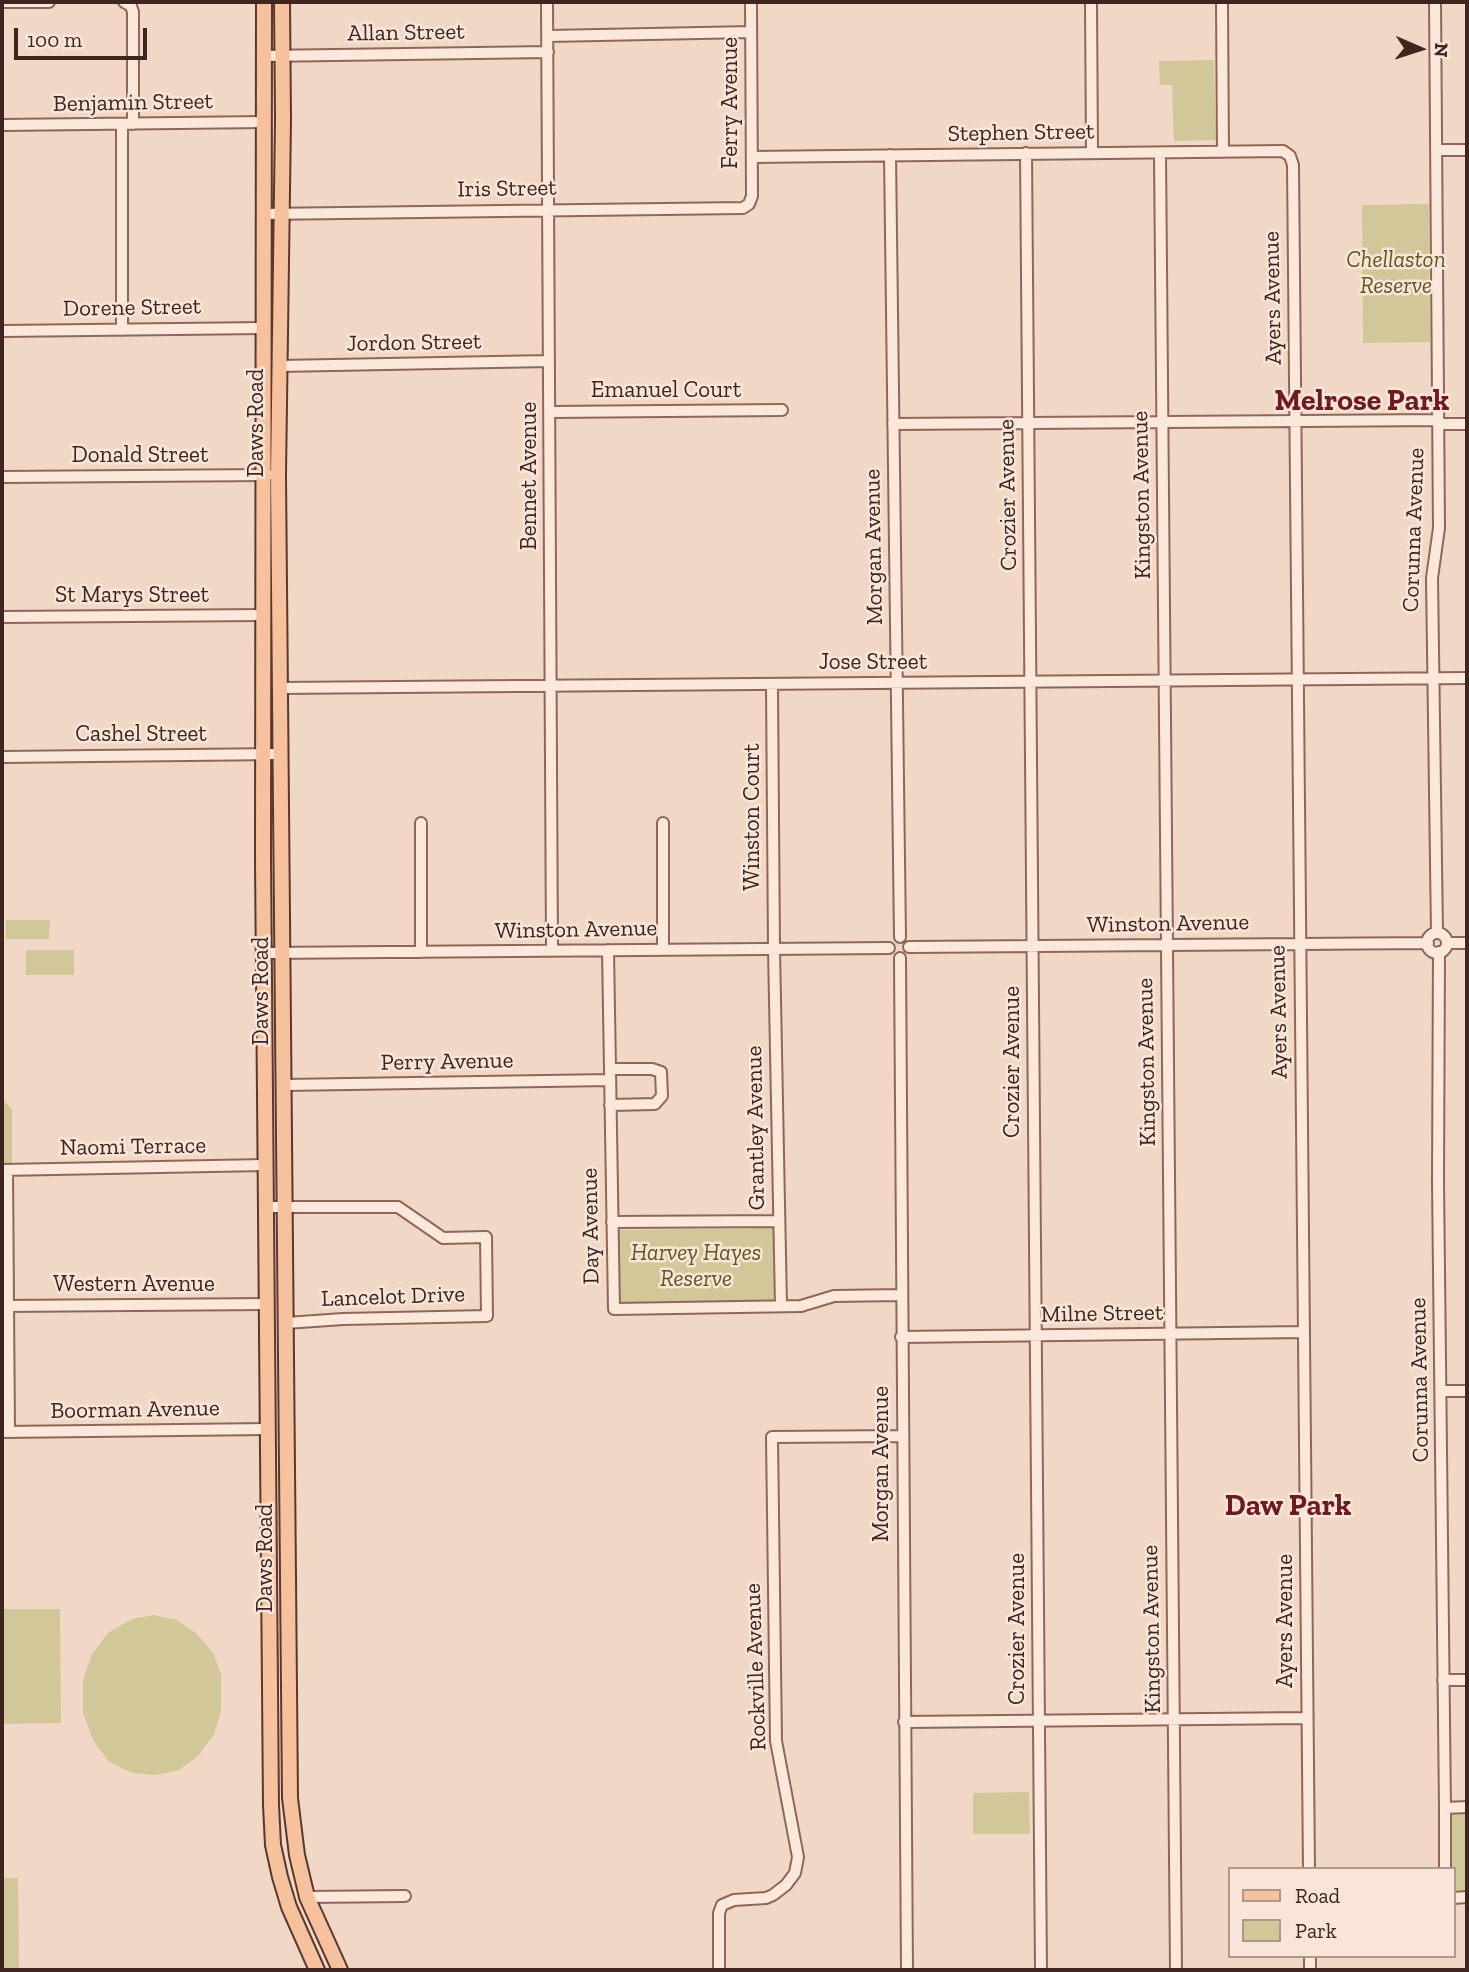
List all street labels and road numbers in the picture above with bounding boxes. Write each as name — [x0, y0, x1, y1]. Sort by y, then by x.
street label: Allan Street — [347, 18, 465, 48]
street label: Ferry Avenue — [716, 37, 744, 169]
street label: Benjamin Street — [53, 88, 213, 118]
street label: Stephen Street — [947, 118, 1095, 148]
street label: Iris Street — [457, 174, 557, 204]
street label: Ayers Avenue — [1258, 231, 1288, 365]
street label: Dorene Street — [63, 293, 201, 323]
street label: Jordon Street — [346, 328, 482, 358]
street label: Daws Road — [242, 369, 270, 477]
street label: Emanuel Court — [591, 376, 741, 404]
street label: Bennet Avenue — [515, 402, 543, 550]
street label: Kingston Avenue — [1127, 410, 1157, 580]
street label: Crozier Avenue — [993, 419, 1023, 571]
street label: Donald Street — [72, 441, 208, 469]
street label: Corunna Avenue — [1397, 447, 1431, 613]
street label: Morgan Avenue — [859, 469, 889, 625]
street label: St Marys Street — [55, 581, 209, 609]
street label: Jose Street — [819, 648, 927, 676]
street label: Cashel Street — [75, 720, 207, 748]
street label: Winston Court — [738, 743, 766, 891]
street label: Winston Avenue — [1087, 909, 1249, 939]
street label: Winston Avenue — [495, 915, 657, 945]
street label: Daws Road — [247, 937, 275, 1045]
street label: Ayers Avenue — [1264, 945, 1294, 1079]
street label: Kingston Avenue — [1132, 977, 1162, 1147]
street label: Crozier Avenue — [998, 986, 1026, 1138]
street label: Grantley Avenue — [741, 1045, 771, 1211]
street label: Perry Avenue — [380, 1047, 514, 1077]
street label: Naomi Terrace — [60, 1132, 206, 1162]
street label: Day Avenue — [576, 1167, 606, 1285]
street label: Western Avenue — [53, 1270, 215, 1298]
street label: Lancelot Drive — [321, 1281, 465, 1313]
street label: Corunna Avenue — [1405, 1297, 1435, 1463]
street label: Milne Street — [1040, 1299, 1164, 1329]
street label: Morgan Avenue — [867, 1386, 895, 1542]
street label: Boorman Avenue — [50, 1395, 220, 1425]
street label: Daws Road — [251, 1504, 279, 1612]
street label: Kingston Avenue — [1137, 1544, 1167, 1714]
street label: Crozier Avenue — [1003, 1553, 1031, 1705]
street label: Ayers Avenue — [1271, 1554, 1299, 1688]
street label: Rockville Avenue — [739, 1583, 773, 1751]

